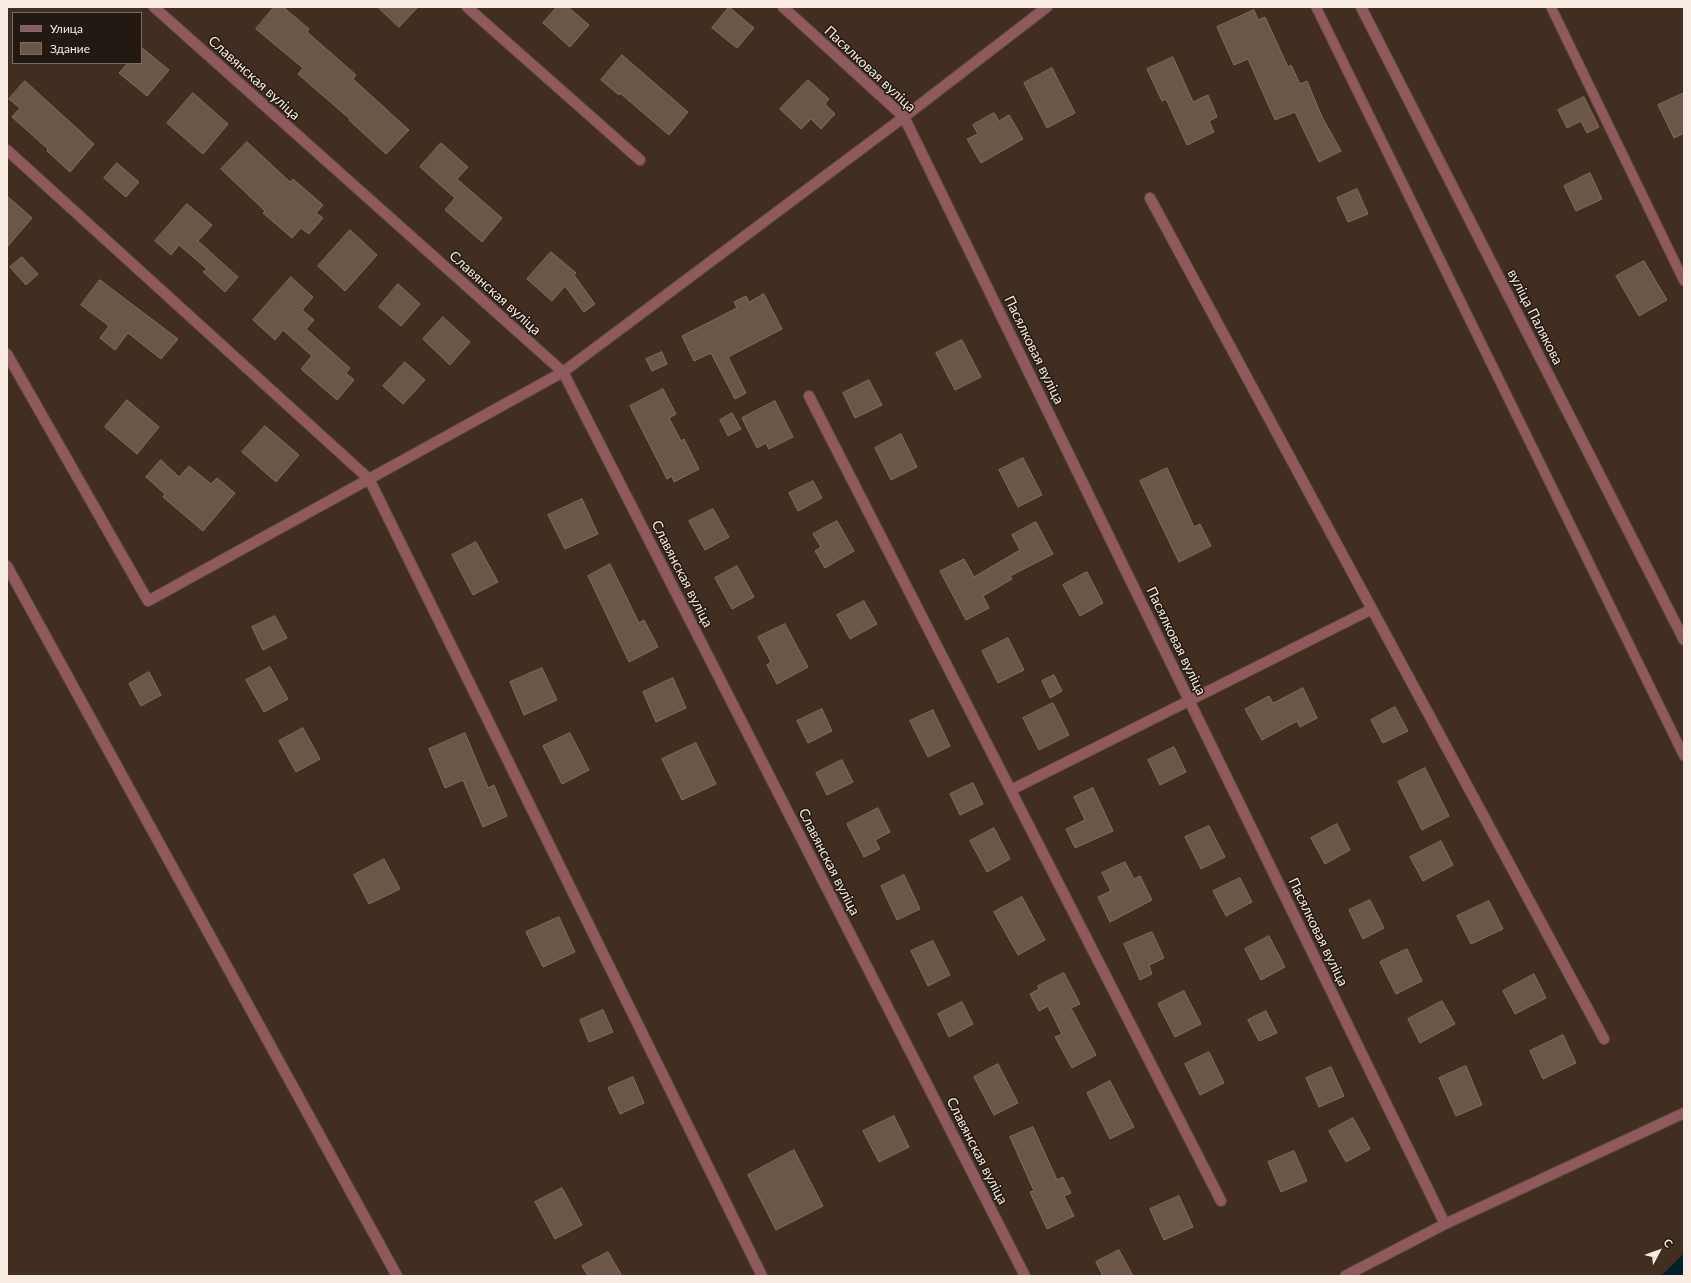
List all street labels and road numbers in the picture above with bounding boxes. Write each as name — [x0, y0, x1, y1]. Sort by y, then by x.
street label: Пасялковая вуліца — [821, 22, 919, 116]
street label: Славянская вуліца — [205, 32, 303, 124]
street label: Славянская вуліца — [446, 247, 544, 339]
street label: вуліца Палякова — [1504, 266, 1566, 368]
street label: Пасялковая вуліца — [1000, 293, 1068, 407]
street label: Славянская вуліца — [648, 518, 716, 630]
street label: Пасялковая вуліца — [1142, 584, 1210, 698]
street label: Славянская вуліца — [795, 806, 863, 918]
street label: Пасялковая вуліца — [1284, 875, 1352, 989]
street label: Славянская вуліца — [943, 1095, 1011, 1207]

